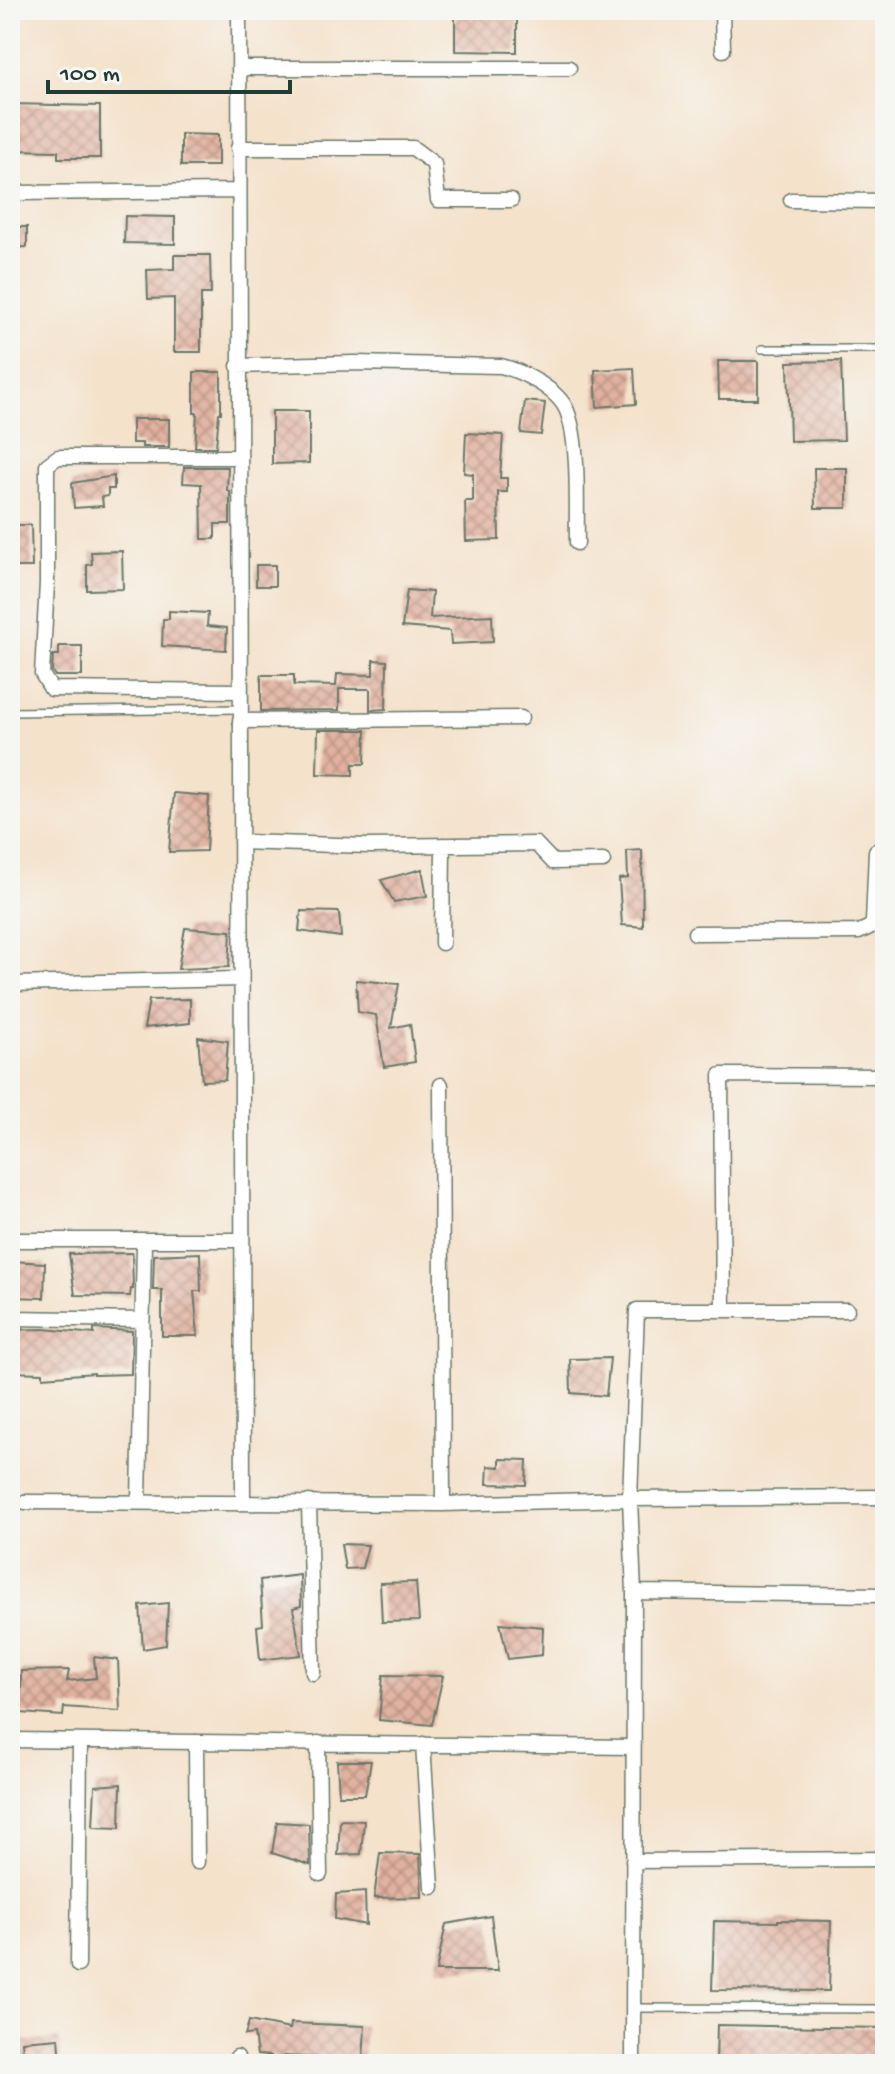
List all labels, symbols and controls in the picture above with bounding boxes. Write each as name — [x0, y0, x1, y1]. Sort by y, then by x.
scale bar — [48, 44, 290, 94]
text: 100 m — [59, 61, 120, 90]

